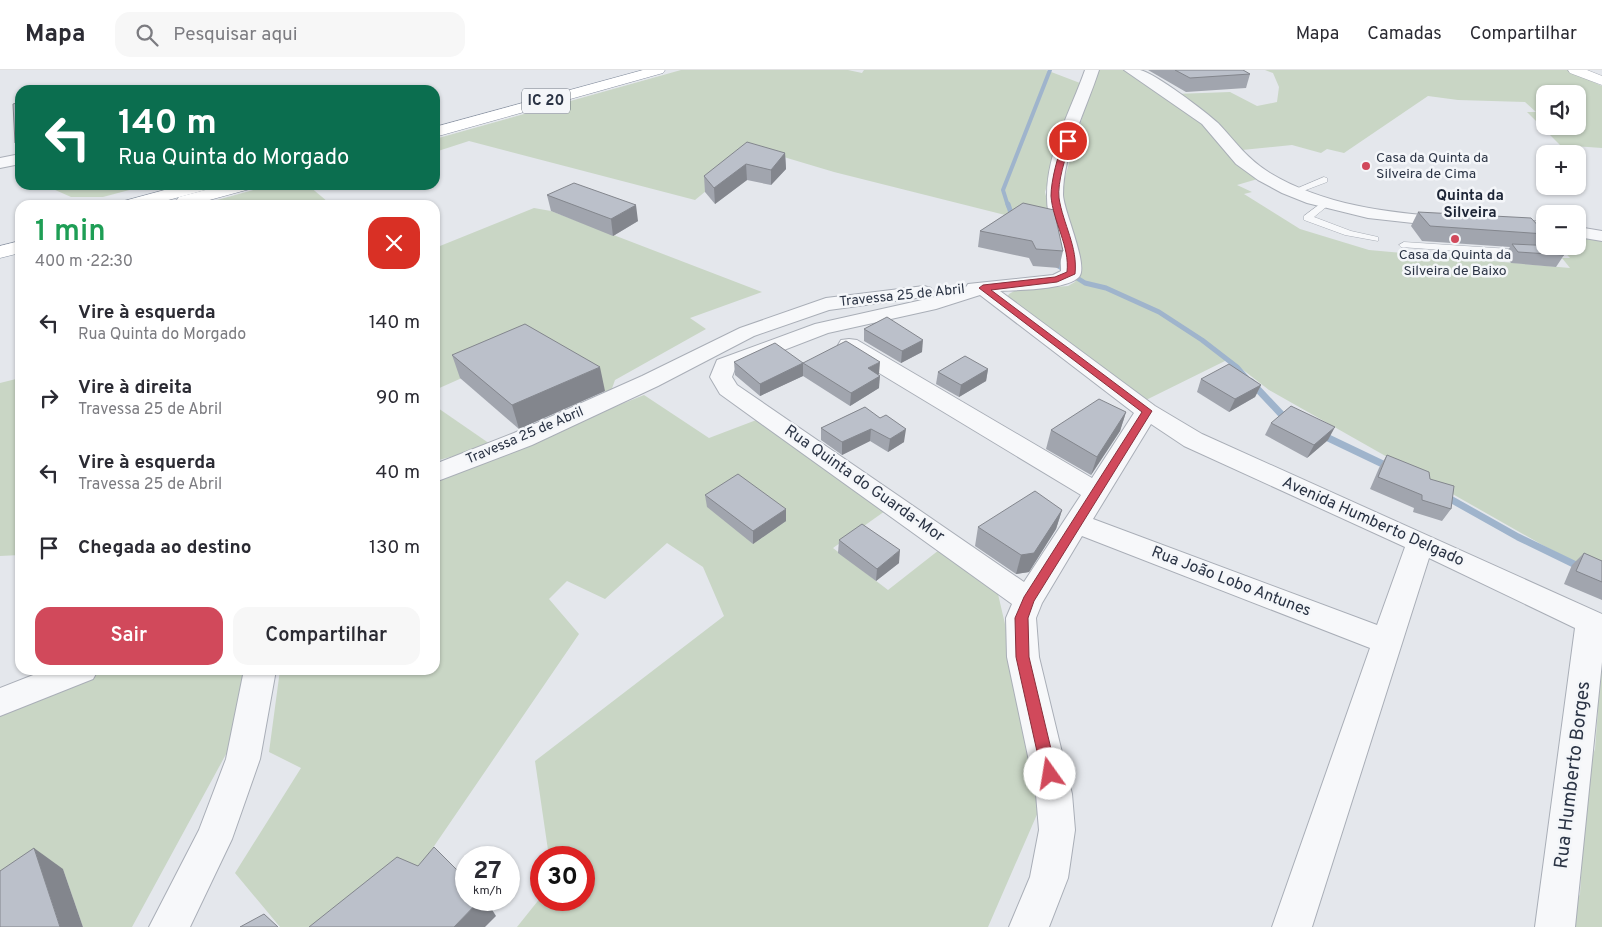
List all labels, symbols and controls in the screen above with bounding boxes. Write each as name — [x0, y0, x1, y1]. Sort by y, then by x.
search box — [115, 12, 465, 57]
text: Mapa — [25, 20, 85, 50]
icon: search — [133, 21, 161, 49]
text: Pesquisar aqui — [173, 23, 298, 47]
text: Mapa — [1296, 23, 1339, 46]
text: Camadas — [1367, 23, 1442, 46]
text: Compartilhar — [1470, 23, 1577, 46]
map controls — [1536, 85, 1586, 255]
button: sound — [1536, 85, 1586, 135]
road number: IC 20 — [522, 88, 570, 114]
text: 140 m — [118, 102, 217, 146]
icon: left — [35, 105, 100, 170]
pin — [1047, 120, 1089, 162]
icon: arrive — [1054, 127, 1082, 155]
text: Rua Quinta do Morgado — [118, 145, 349, 172]
button: + — [1536, 145, 1586, 195]
place label: Casa da Quinta da Silveira de Cima — [1376, 150, 1488, 183]
marker: Casa da Quinta da Silveira de Cima — [1360, 160, 1372, 172]
district label: Quinta da Silveira — [1436, 187, 1504, 223]
button: − — [1536, 205, 1586, 255]
text: 1 min — [35, 214, 106, 251]
button: close — [368, 217, 420, 269]
marker: Casa da Quinta da Silveira de Baixo — [1449, 233, 1461, 245]
place label: Casa da Quinta da Silveira de Baixo — [1399, 247, 1511, 280]
text: 400 m · 22:30 — [35, 252, 133, 272]
street label: Travessa 25 de Abril — [838, 281, 966, 311]
text: Vire à esquerda — [78, 301, 216, 325]
icon: left — [35, 309, 63, 337]
text: 140 m — [369, 311, 420, 335]
text: Rua Quinta do Morgado — [78, 325, 246, 345]
text: Vire à direita — [78, 376, 192, 400]
icon: right — [35, 384, 63, 412]
text: 90 m — [376, 386, 420, 410]
text: Travessa 25 de Abril — [78, 400, 222, 420]
street label: Travessa 25 de Abril — [464, 404, 586, 468]
street label: Rua Quinta do Guarda-Mor — [780, 421, 948, 547]
text: Vire à esquerda — [78, 451, 216, 475]
icon: left — [35, 459, 63, 487]
text: 40 m — [375, 461, 420, 485]
street label: Avenida Humberto Delgado — [1279, 473, 1467, 571]
text: Travessa 25 de Abril — [78, 475, 222, 495]
icon: arrive — [35, 534, 63, 562]
text: Chegada ao destino — [78, 536, 252, 560]
text: 130 m — [369, 536, 420, 560]
street label: Rua João Lobo Antunes — [1148, 542, 1314, 622]
button: Sair — [35, 607, 223, 665]
button: Compartilhar — [233, 607, 420, 665]
street label: Rua Humberto Borges — [1550, 680, 1596, 870]
position arrow — [1023, 747, 1075, 799]
speed limit sign: 30 — [530, 846, 595, 911]
text: 27 — [473, 856, 502, 888]
text: km/h — [473, 883, 502, 899]

